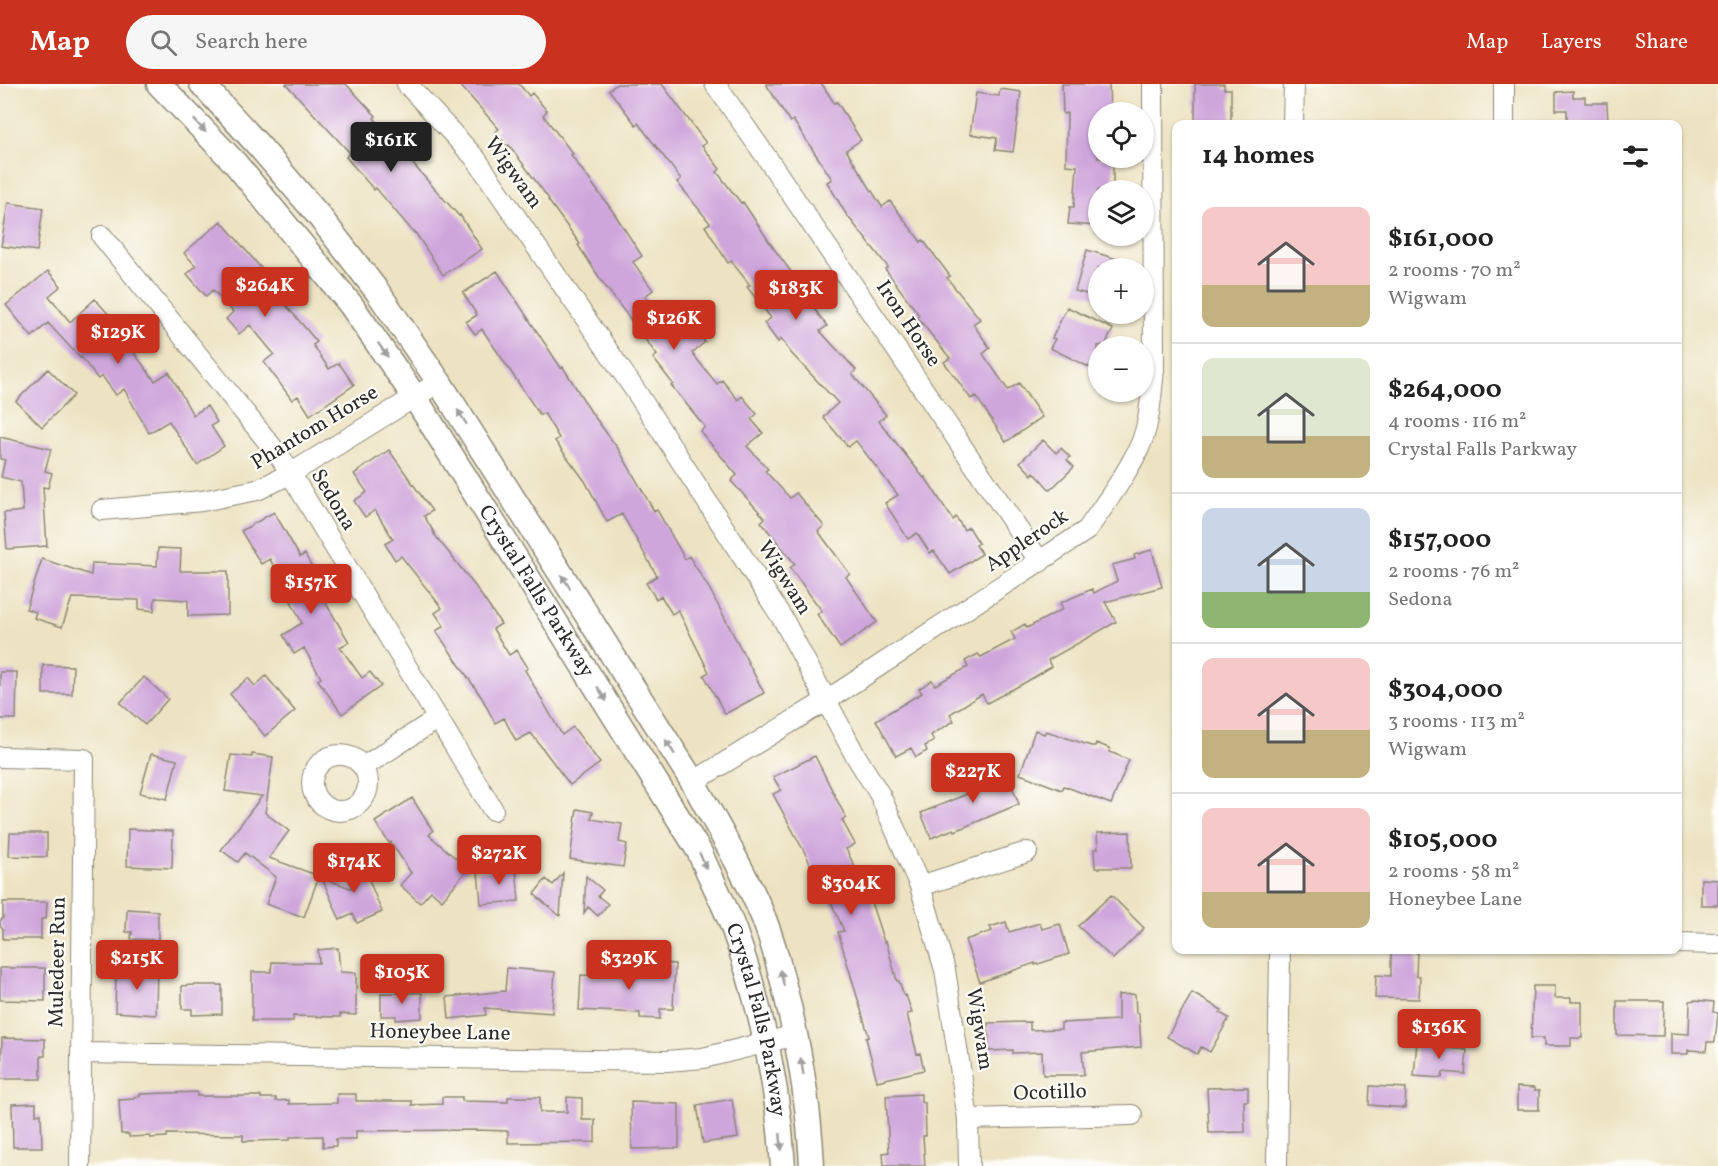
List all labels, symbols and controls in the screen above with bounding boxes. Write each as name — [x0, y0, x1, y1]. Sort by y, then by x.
search box — [126, 15, 546, 69]
text: Map — [30, 23, 90, 62]
icon: search — [147, 26, 180, 59]
text: Search here — [195, 27, 308, 58]
text: Map — [1466, 28, 1508, 57]
text: Layers — [1541, 28, 1602, 57]
text: Share — [1635, 28, 1688, 57]
map controls — [1088, 102, 1154, 402]
button: locate — [1088, 102, 1154, 168]
one-way arrow — [193, 118, 206, 133]
pin: $161K — [349, 122, 433, 173]
text: $161K — [365, 127, 417, 155]
street label: Wigwam — [477, 131, 549, 215]
text: 14 homes — [1202, 138, 1315, 174]
icon: filters — [1619, 140, 1652, 173]
button: layers — [1088, 180, 1154, 246]
text: $161,000 — [1388, 221, 1494, 257]
icon: home — [1250, 231, 1322, 303]
text: 2 rooms · 70 m² — [1388, 257, 1521, 285]
button: + — [1088, 258, 1154, 324]
pin: $264K — [223, 267, 307, 318]
pin: $183K — [754, 270, 838, 321]
text: $264K — [236, 272, 294, 300]
text: $183K — [769, 275, 823, 303]
street label: Iron Horse — [868, 275, 948, 373]
text: Wigwam — [1388, 285, 1467, 313]
pin: $126K — [632, 300, 716, 351]
text: $126K — [646, 305, 702, 333]
pin: $129K — [76, 314, 160, 365]
text: $129K — [90, 319, 146, 347]
button: − — [1088, 336, 1154, 402]
one-way arrow — [377, 342, 388, 359]
text: $264,000 — [1388, 372, 1502, 408]
street label: Phantom Horse — [246, 379, 384, 477]
icon: home — [1250, 382, 1322, 454]
text: 4 rooms · 116 m² — [1388, 408, 1527, 436]
one-way arrow — [456, 409, 467, 425]
text: Crystal Falls Parkway — [1388, 436, 1577, 464]
street label: Sedona — [303, 464, 363, 536]
street label: Crystal Falls Parkway — [471, 499, 602, 684]
street label: Applerock — [980, 502, 1075, 579]
text: $157,000 — [1388, 522, 1491, 558]
icon: home — [1250, 532, 1322, 604]
street label: Wigwam — [750, 535, 818, 621]
text: 2 rooms · 76 m² — [1388, 558, 1520, 586]
pin: $157K — [269, 564, 353, 615]
text: $157K — [285, 569, 337, 597]
one-way arrow — [561, 574, 572, 590]
text: Sedona — [1388, 586, 1452, 614]
text: $304,000 — [1388, 672, 1503, 708]
icon: home — [1250, 682, 1322, 754]
one-way arrow — [596, 686, 607, 703]
text: 3 rooms · 113 m² — [1388, 708, 1525, 736]
text: Wigwam — [1388, 736, 1467, 764]
one-way arrow — [665, 739, 676, 755]
pin: $227K — [931, 753, 1015, 804]
text: $227K — [945, 758, 1001, 786]
text: $105,000 — [1388, 822, 1497, 858]
icon: home — [1250, 832, 1322, 904]
pin: $272K — [457, 835, 541, 886]
text: $272K — [471, 840, 527, 868]
pin: $174K — [312, 843, 396, 894]
text: $174K — [327, 848, 381, 876]
one-way arrow — [698, 852, 708, 870]
text: 2 rooms · 58 m² — [1388, 858, 1519, 886]
pin: $304K — [809, 865, 893, 916]
text: $304K — [821, 870, 881, 898]
text: Honeybee Lane — [1388, 886, 1522, 914]
street label: Muledeer Run — [42, 896, 74, 1028]
street label: Crystal Falls Parkway — [718, 919, 793, 1119]
pin: $215K — [95, 940, 179, 991]
pin: $329K — [587, 940, 671, 991]
text: $215K — [110, 945, 164, 973]
text: $329K — [600, 945, 658, 973]
pin: $105K — [360, 954, 444, 1005]
text: $105K — [374, 959, 430, 987]
one-way arrow — [776, 969, 786, 987]
street label: Wigwam — [958, 986, 1000, 1072]
pin: $136K — [1397, 1009, 1481, 1060]
text: $136K — [1412, 1014, 1466, 1042]
street label: Honeybee Lane — [369, 1017, 511, 1049]
one-way arrow — [797, 1056, 806, 1075]
street label: Ocotillo — [1013, 1077, 1087, 1109]
one-way arrow — [776, 1132, 786, 1151]

